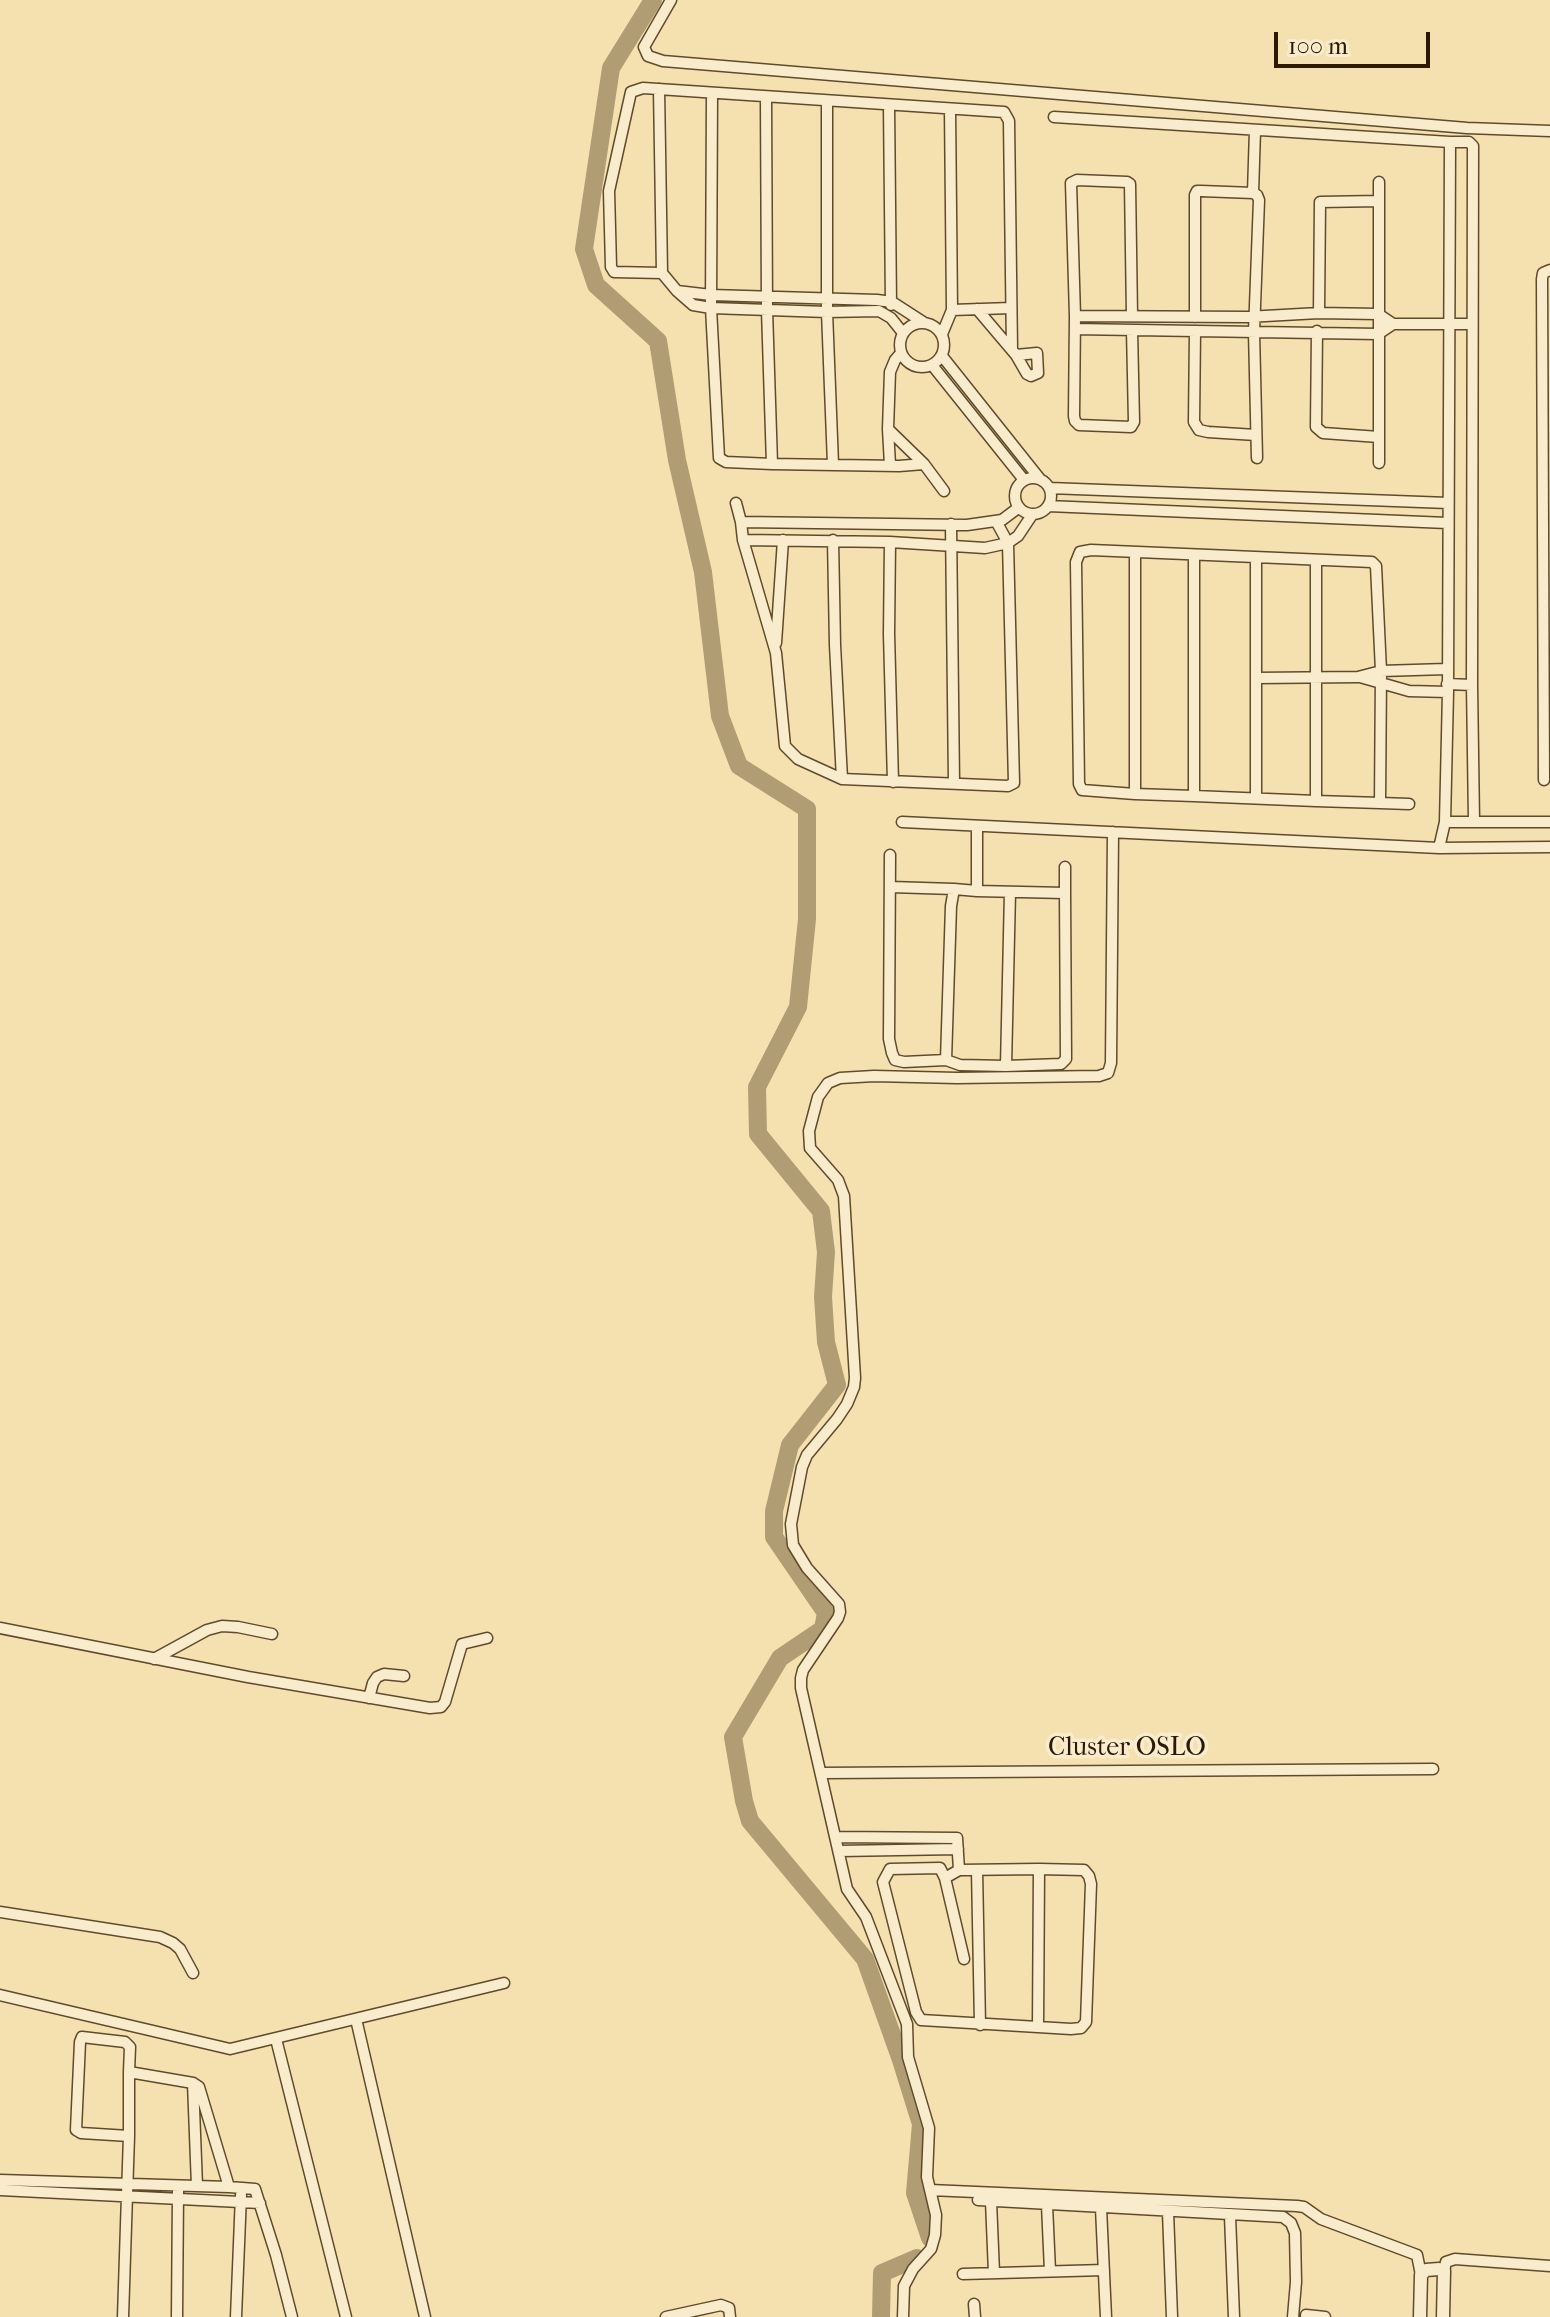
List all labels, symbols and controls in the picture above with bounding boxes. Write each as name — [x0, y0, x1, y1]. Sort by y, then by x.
scale bar — [1278, 16, 1434, 66]
text: 100 m — [1288, 32, 1348, 60]
street label: Cluster OSLO — [1048, 1733, 1206, 1765]

